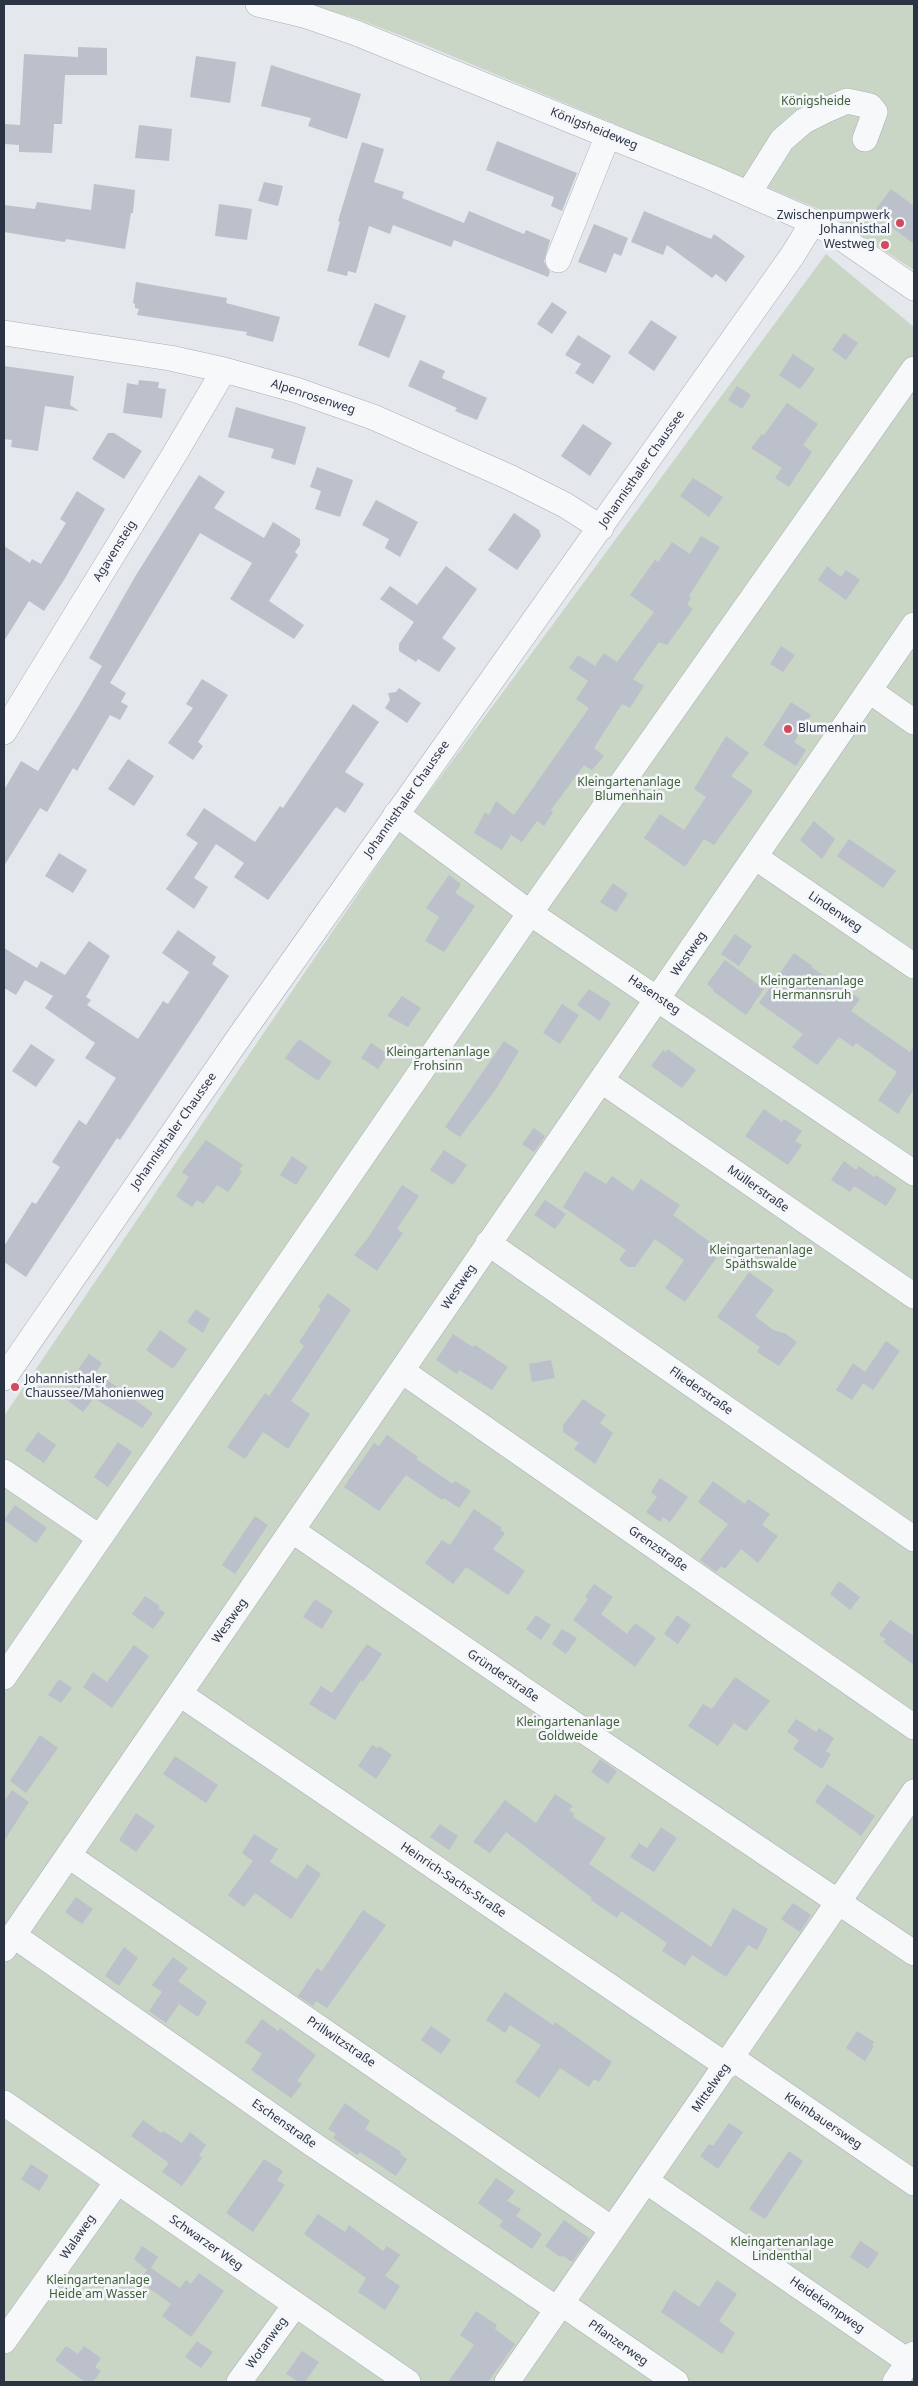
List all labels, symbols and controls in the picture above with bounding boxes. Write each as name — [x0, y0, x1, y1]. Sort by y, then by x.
park label: Königsheide — [781, 95, 851, 109]
street label: Königsheideweg — [548, 105, 640, 153]
place label: Zwischenpumpwerk Johannisthal — [777, 209, 890, 237]
marker: Zwischenpumpwerk Johannisthal — [894, 217, 906, 229]
place label: Westweg — [824, 238, 875, 252]
marker: Westweg — [879, 239, 891, 251]
street label: Alpenrosenweg — [269, 377, 357, 417]
street label: Johannisthaler Chaussee — [596, 408, 688, 530]
street label: Agavensteig — [91, 518, 139, 584]
place label: Blumenhain — [798, 722, 866, 736]
marker: Blumenhain — [782, 723, 794, 735]
street label: Johannisthaler Chaussee — [361, 738, 453, 860]
park label: Kleingartenanlage Blumenhain — [577, 776, 681, 804]
street label: Lindenweg — [805, 889, 865, 935]
street label: Westweg — [668, 929, 710, 979]
street label: Hasensteg — [625, 972, 683, 1018]
park label: Kleingartenanlage Hermannsruh — [760, 975, 864, 1003]
park label: Kleingartenanlage Frohsinn — [386, 1046, 490, 1074]
street label: Johannisthaler Chaussee — [128, 1070, 220, 1192]
street label: Müllerstraße — [724, 1162, 792, 1216]
park label: Kleingartenanlage Späthswalde — [709, 1244, 813, 1272]
street label: Westweg — [439, 1262, 479, 1312]
street label: Fliederstraße — [666, 1364, 736, 1418]
place label: Johannisthaler Chaussee/Mahonienweg — [25, 1373, 164, 1401]
marker: Johannisthaler Chaussee/Mahonienweg — [9, 1381, 21, 1393]
street label: Grenzstraße — [626, 1523, 690, 1575]
street label: Westweg — [209, 1596, 251, 1646]
street label: Gründerstraße — [464, 1647, 542, 1705]
park label: Kleingartenanlage Goldweide — [516, 1716, 620, 1744]
street label: Heinrich-Sachs-Straße — [398, 1839, 508, 1921]
street label: Prillwitzstraße — [304, 2014, 378, 2070]
street label: Mittelweg — [689, 2061, 733, 2115]
street label: Kleinbauersweg — [782, 2090, 864, 2152]
street label: Eschenstraße — [249, 2096, 319, 2152]
street label: Walaweg — [57, 2212, 99, 2262]
street label: Schwarzer Weg — [166, 2212, 246, 2274]
park label: Kleingartenanlage Lindenthal — [730, 2236, 834, 2264]
park label: Kleingartenanlage Heide am Wasser — [46, 2274, 150, 2302]
street label: Heidekampweg — [787, 2274, 867, 2336]
street label: Wotanweg — [243, 2314, 291, 2372]
street label: Pflanzerweg — [585, 2317, 651, 2369]

